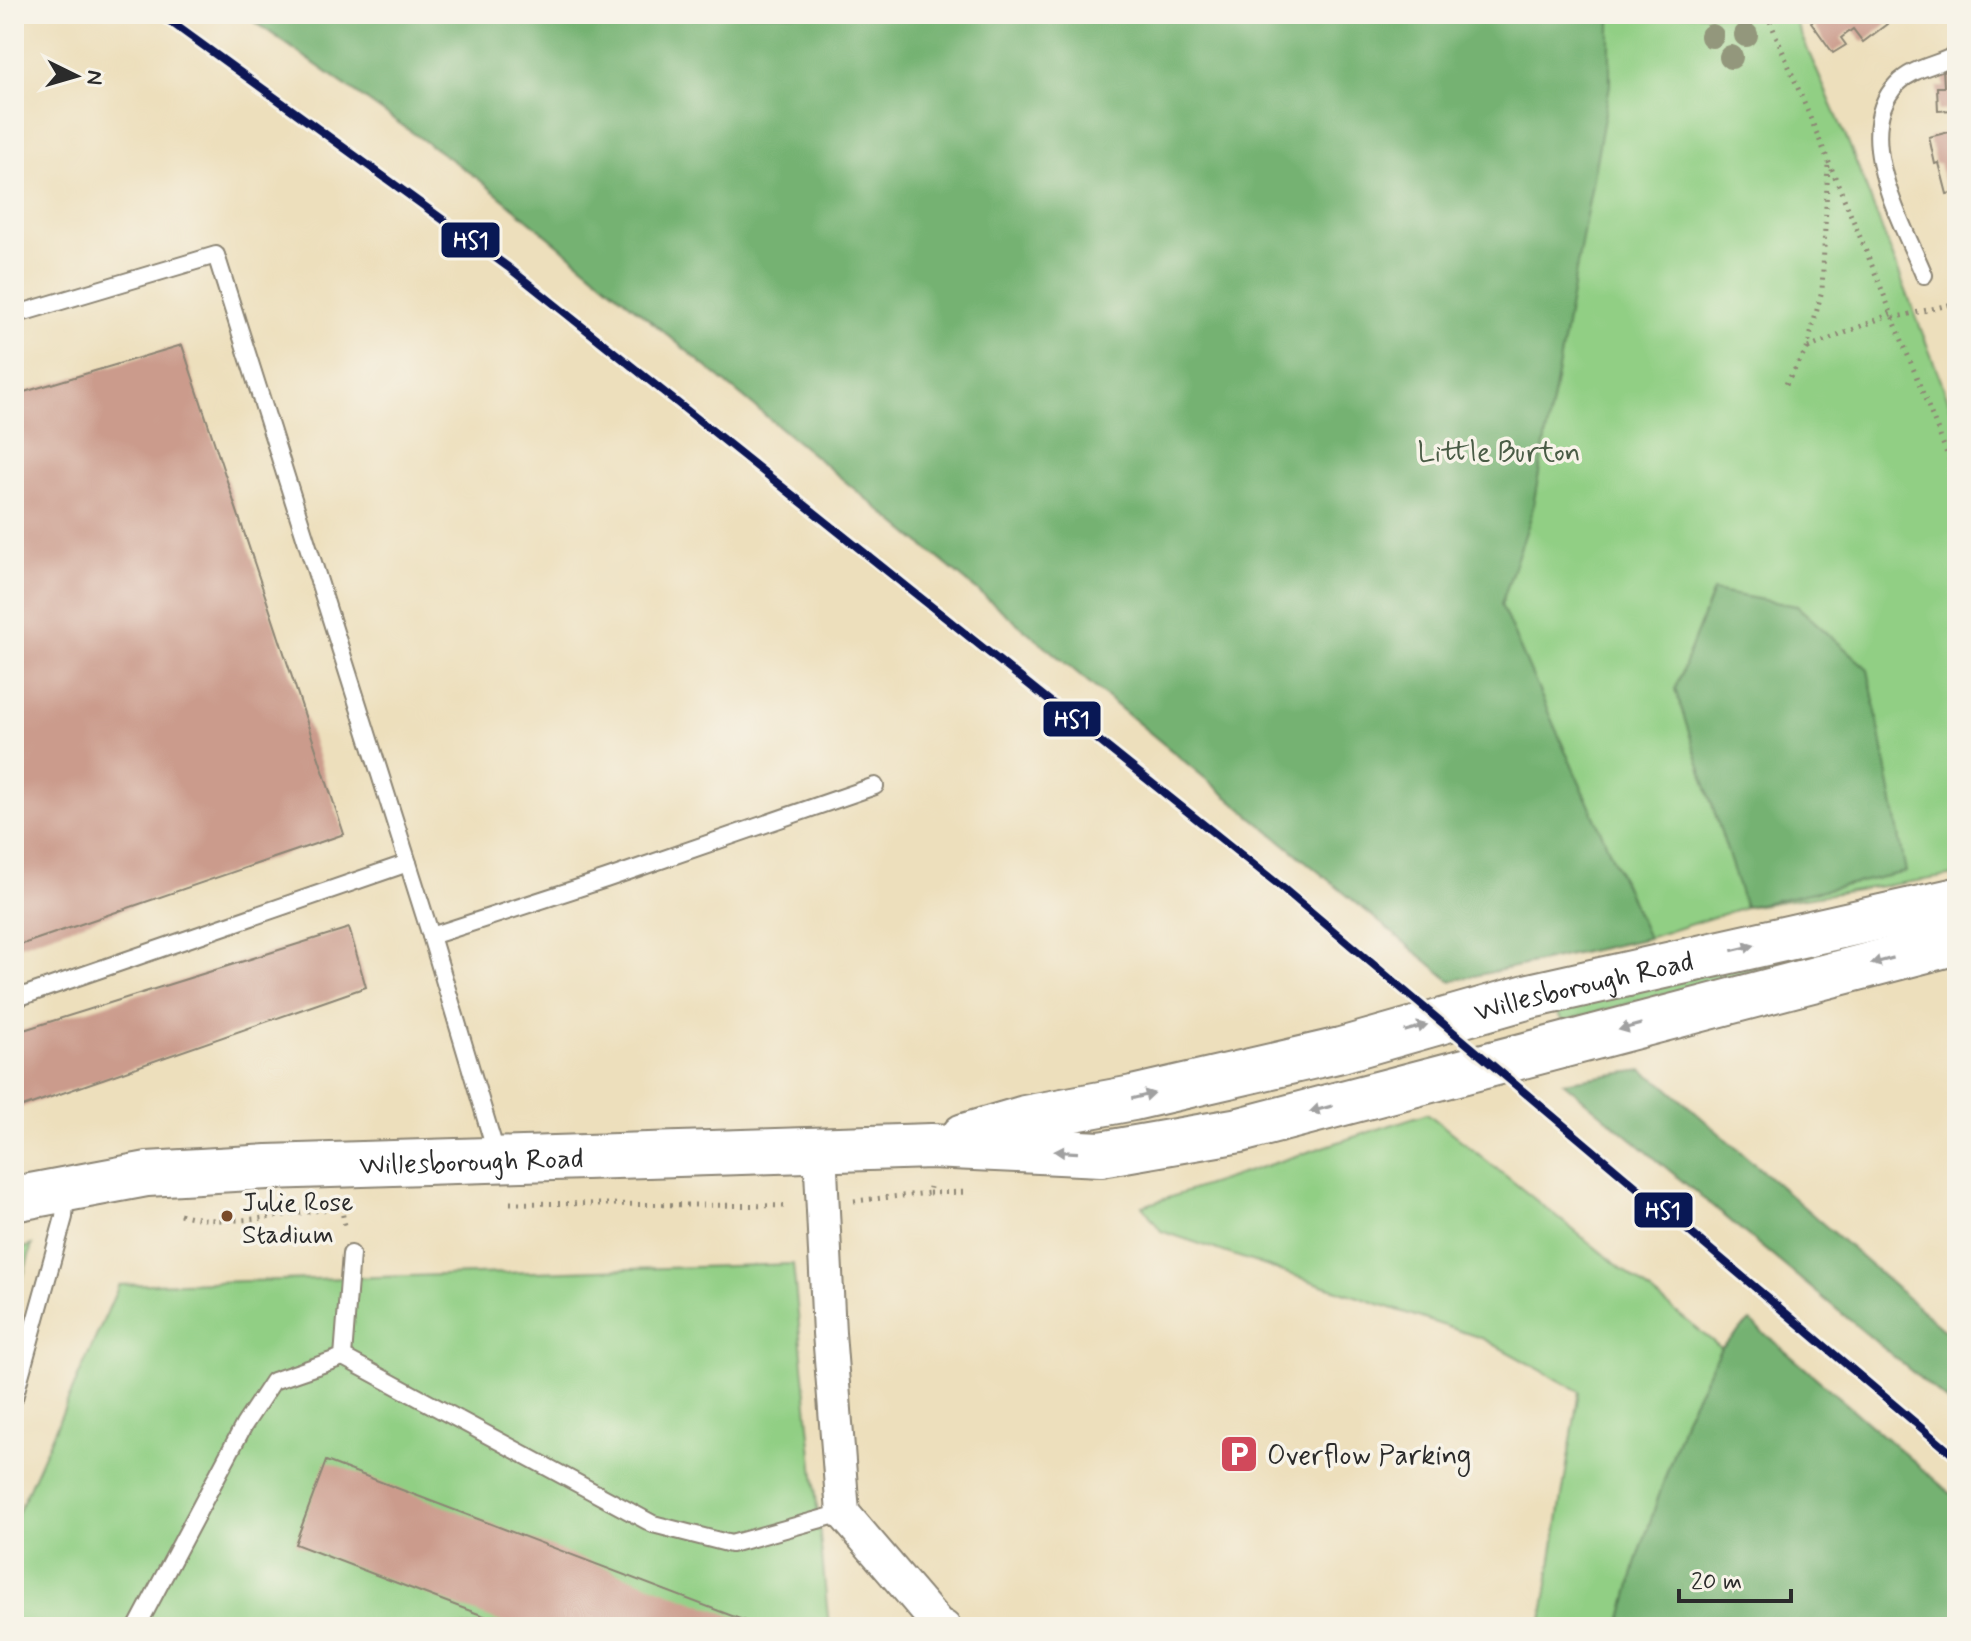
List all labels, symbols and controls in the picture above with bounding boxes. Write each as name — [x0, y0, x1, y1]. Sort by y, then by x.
north arrow — [36, 36, 116, 116]
text: N — [79, 69, 109, 86]
line badge: HS1 — [440, 221, 501, 259]
text: HS1 — [453, 228, 489, 256]
park label: Little Burton — [1418, 435, 1581, 472]
line badge: HS1 — [1042, 700, 1102, 738]
text: HS1 — [1054, 707, 1090, 735]
one-way arrow — [1730, 941, 1755, 954]
street label: Willesborough Road — [1470, 944, 1697, 1032]
one-way arrow — [1869, 956, 1894, 968]
one-way arrow — [1405, 1021, 1429, 1034]
one-way arrow — [1618, 1022, 1643, 1034]
one-way arrow — [1130, 1089, 1155, 1102]
one-way arrow — [1308, 1103, 1333, 1115]
street label: Willesborough Road — [359, 1141, 584, 1185]
one-way arrow — [1053, 1146, 1078, 1159]
place label: Julie Rose Stadium — [242, 1187, 353, 1253]
line badge: HS1 — [1633, 1191, 1694, 1229]
text: HS1 — [1645, 1198, 1681, 1226]
marker: Julie Rose Stadium — [219, 1208, 235, 1224]
parking icon: Overflow Parking — [1218, 1433, 1260, 1475]
place label: Overflow Parking — [1267, 1438, 1471, 1477]
scale bar — [1679, 1553, 1791, 1603]
text: 20 m — [1691, 1567, 1742, 1598]

